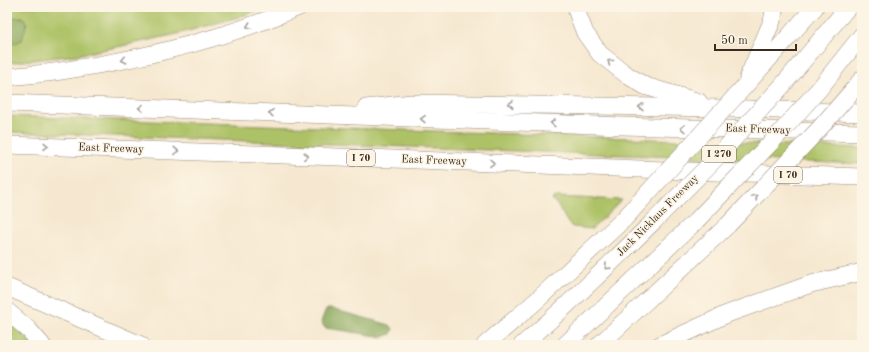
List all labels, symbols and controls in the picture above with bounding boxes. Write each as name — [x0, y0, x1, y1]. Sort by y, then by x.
one-way arrow — [246, 21, 253, 29]
scale bar — [715, 26, 796, 52]
text: 50 m — [721, 34, 748, 47]
one-way arrow — [121, 55, 127, 63]
one-way arrow — [607, 60, 614, 67]
one-way arrow — [508, 100, 514, 108]
one-way arrow — [638, 103, 644, 111]
one-way arrow — [138, 104, 144, 112]
one-way arrow — [268, 108, 274, 117]
one-way arrow — [420, 114, 426, 123]
one-way arrow — [550, 119, 556, 128]
one-way arrow — [680, 123, 686, 132]
street label: East Freeway — [725, 123, 791, 137]
one-way arrow — [43, 142, 49, 151]
street label: East Freeway — [78, 142, 144, 156]
road number: I 270 — [702, 146, 736, 162]
one-way arrow — [173, 147, 179, 155]
road number: I 70 — [347, 150, 375, 166]
one-way arrow — [303, 152, 309, 160]
street label: East Freeway — [401, 154, 467, 168]
one-way arrow — [489, 159, 495, 168]
road number: I 70 — [774, 167, 802, 183]
street label: Jack Nicklaus Freeway — [615, 173, 701, 259]
one-way arrow — [750, 194, 757, 201]
one-way arrow — [604, 262, 612, 270]

